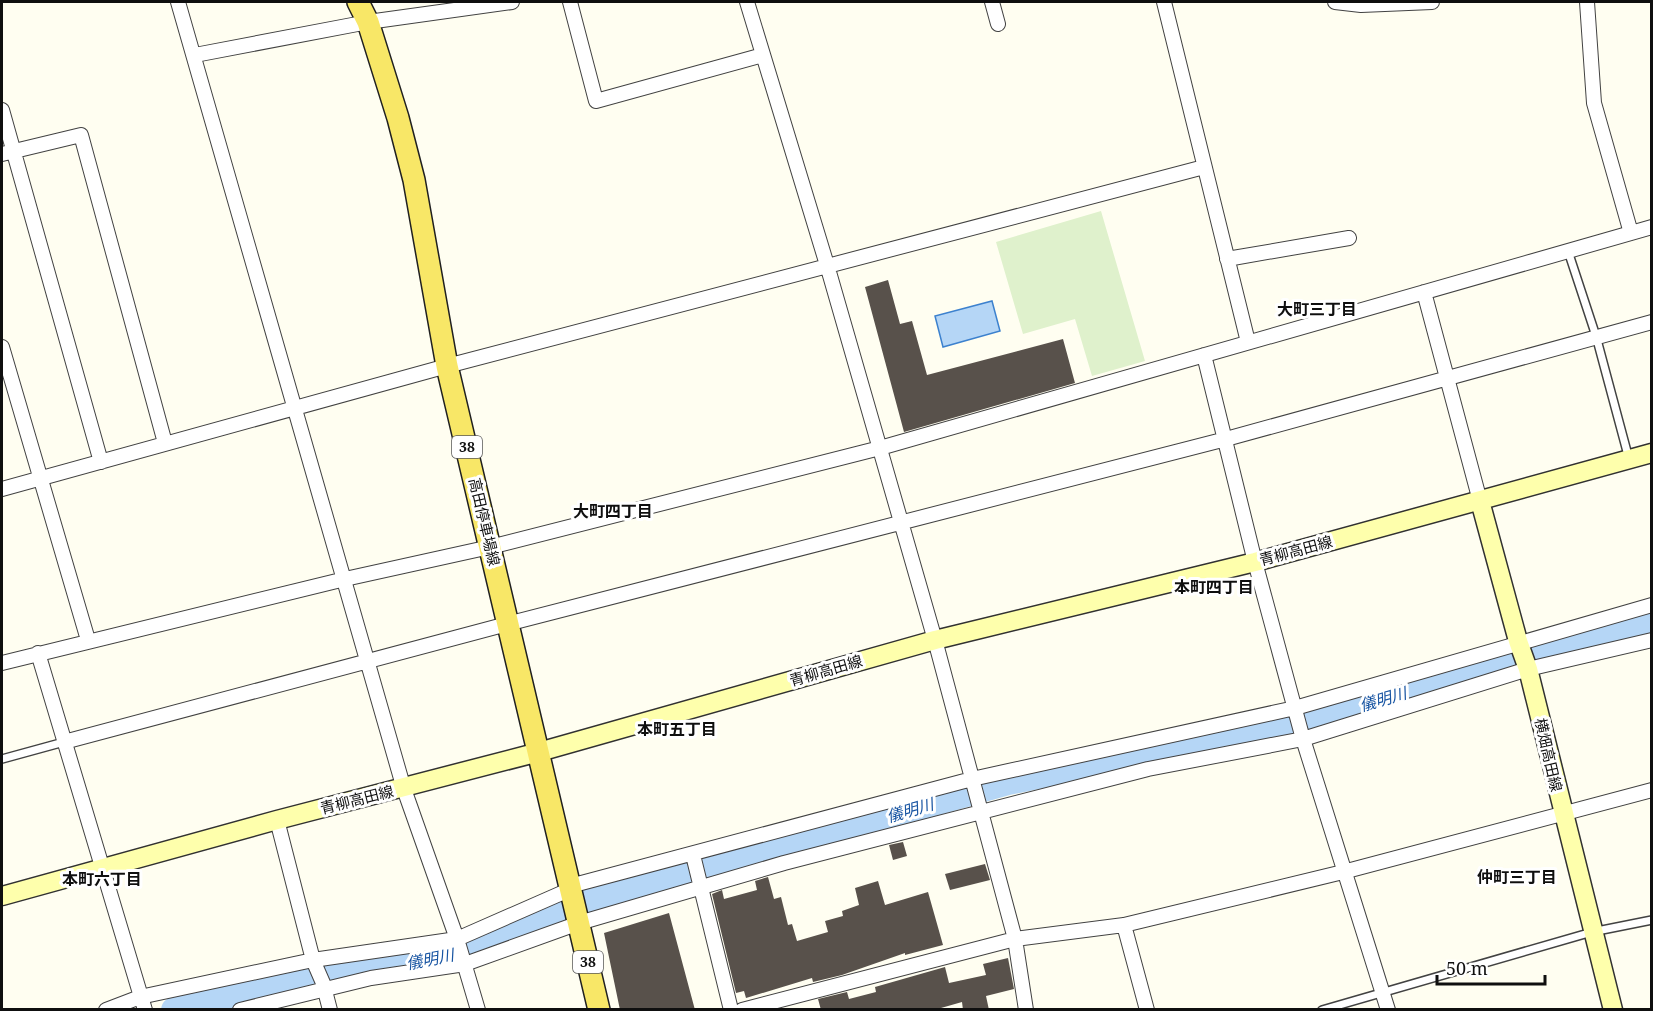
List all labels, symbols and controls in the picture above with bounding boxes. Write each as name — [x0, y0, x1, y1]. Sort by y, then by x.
district label: 大町三丁目 — [1277, 298, 1357, 320]
road number: 38 — [452, 436, 482, 458]
street label: 高田停車場線 — [465, 476, 505, 568]
district label: 大町四丁目 — [573, 500, 653, 522]
street label: 青柳高田線 — [1257, 531, 1335, 569]
district label: 本町四丁目 — [1174, 576, 1254, 598]
street label: 青柳高田線 — [787, 650, 865, 690]
water label: 儀明川 — [1357, 681, 1411, 716]
street label: 横畑高田線 — [1531, 716, 1567, 794]
district label: 本町五丁目 — [637, 718, 717, 740]
street label: 青柳高田線 — [318, 780, 396, 818]
water label: 儀明川 — [884, 792, 938, 827]
district label: 仲町三丁目 — [1477, 866, 1557, 888]
district label: 本町六丁目 — [62, 868, 142, 890]
water label: 儀明川 — [404, 943, 458, 974]
scale bar — [1437, 948, 1545, 986]
road number: 38 — [573, 951, 603, 973]
text: 50 m — [1446, 956, 1488, 980]

